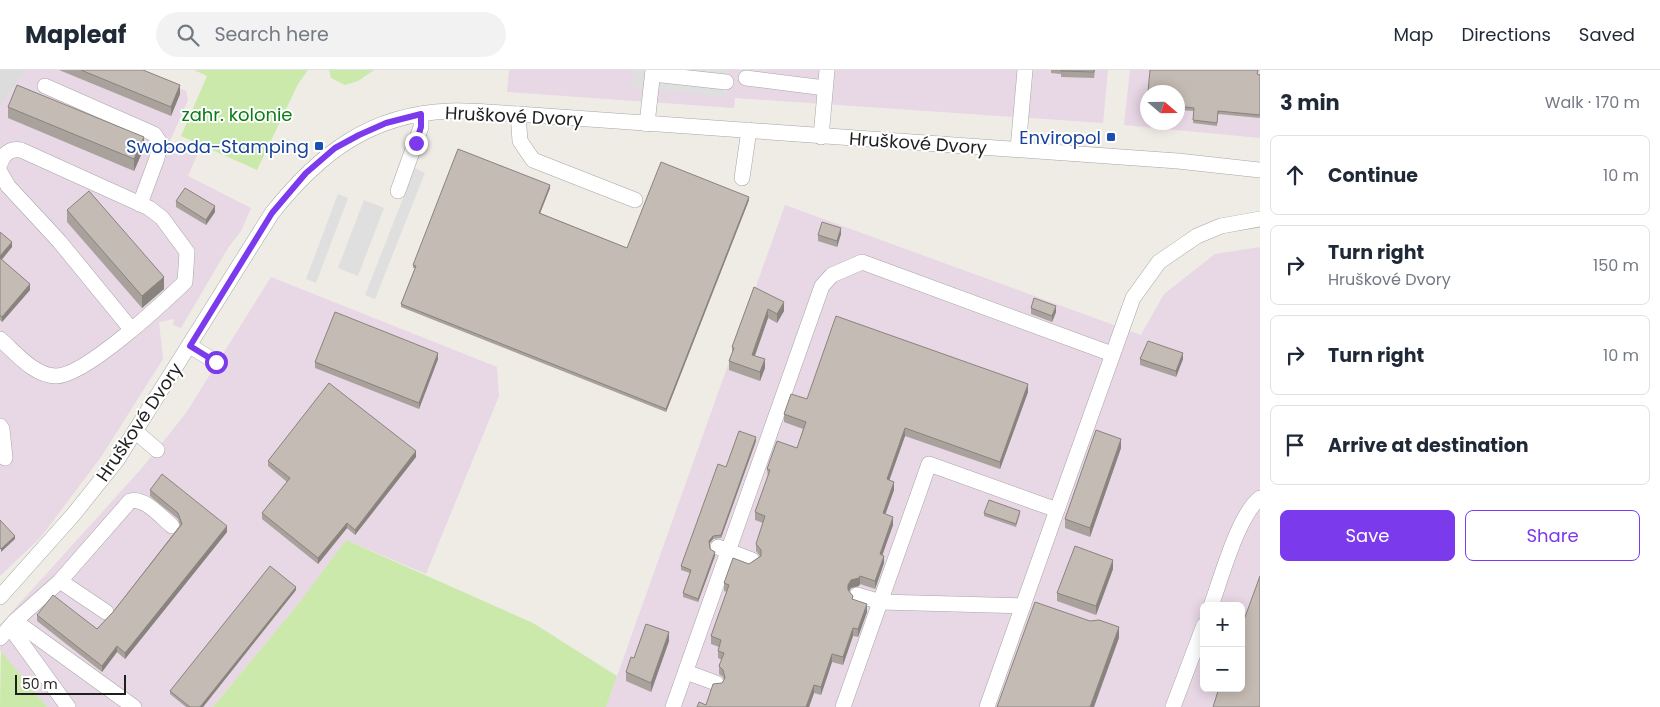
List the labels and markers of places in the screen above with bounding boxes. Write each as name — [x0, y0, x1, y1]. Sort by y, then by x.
place label: Enviropol — [1019, 125, 1101, 150]
marker: Enviropol — [1105, 131, 1117, 143]
place label: Swoboda-Stamping — [126, 134, 309, 159]
marker: Swoboda-Stamping — [313, 140, 325, 152]

